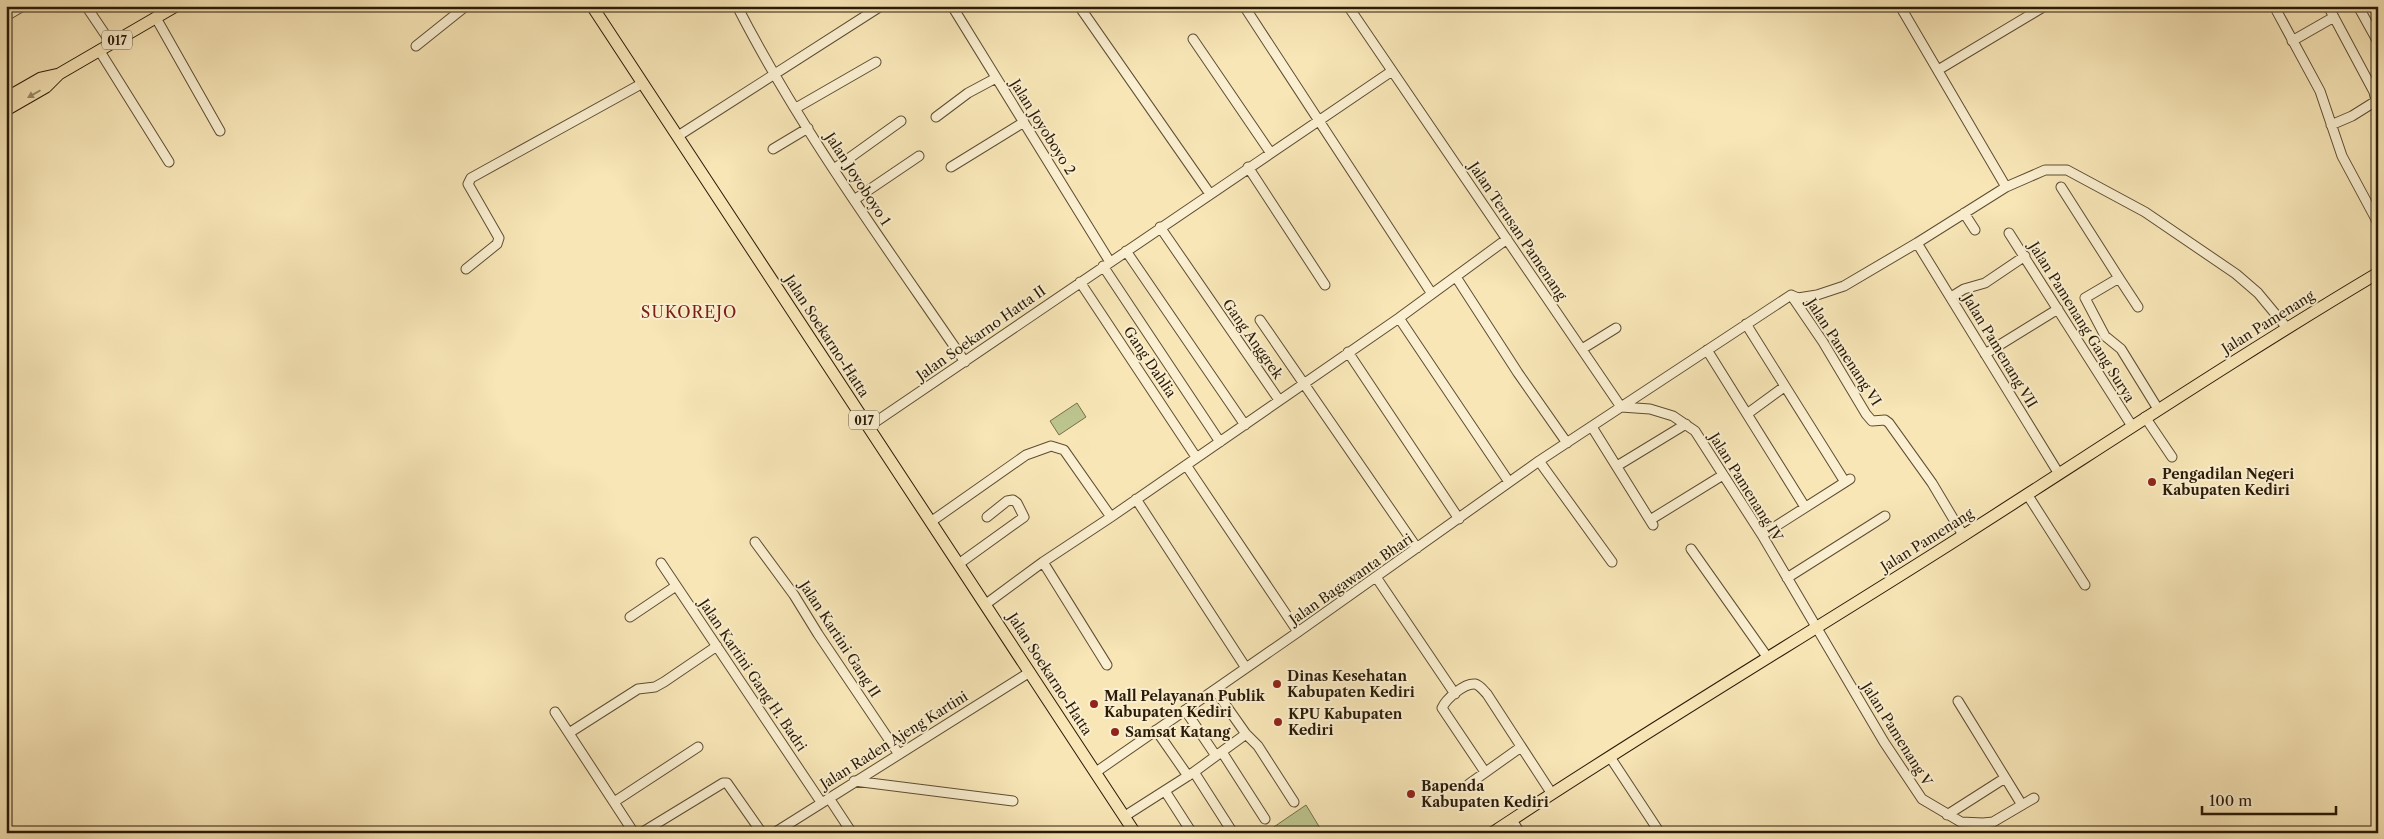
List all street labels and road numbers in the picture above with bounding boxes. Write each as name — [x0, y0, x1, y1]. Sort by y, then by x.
road number: 017 — [102, 30, 132, 50]
street label: Jalan Joyoboyo 2 — [1005, 74, 1080, 178]
street label: Jalan Joyoboyo 1 — [820, 127, 895, 229]
street label: Jalan Terusan Pamenang — [1464, 157, 1571, 304]
street label: Jalan Pamenang Gang Surya — [2024, 237, 2139, 406]
street label: Jalan Soekarno-Hatta — [780, 270, 874, 401]
street label: Jalan Soekarno Hatta II — [911, 282, 1049, 386]
street label: Jalan Pamenang — [2217, 286, 2318, 359]
street label: Jalan Pamenang VII — [1958, 289, 2041, 411]
street label: Jalan Pamenang VI — [1801, 293, 1885, 409]
street label: Gang Anggrek — [1219, 296, 1288, 383]
street label: Gang Dahlia — [1120, 323, 1181, 401]
road number: 017 — [849, 410, 879, 430]
street label: Jalan Pamenang IV — [1704, 428, 1787, 545]
street label: Jalan Pamenang — [1876, 504, 1977, 577]
street label: Jalan Bagawanta Bhari — [1284, 529, 1416, 630]
street label: Jalan Kartini Gang II — [794, 576, 884, 701]
street label: Jalan Kartini Gang H. Badri — [694, 594, 811, 755]
street label: Jalan Soekarno-Hatta — [1003, 608, 1097, 739]
street label: Jalan Pamenang V — [1857, 677, 1937, 790]
street label: Jalan Raden Ajeng Kartini — [815, 687, 971, 794]

